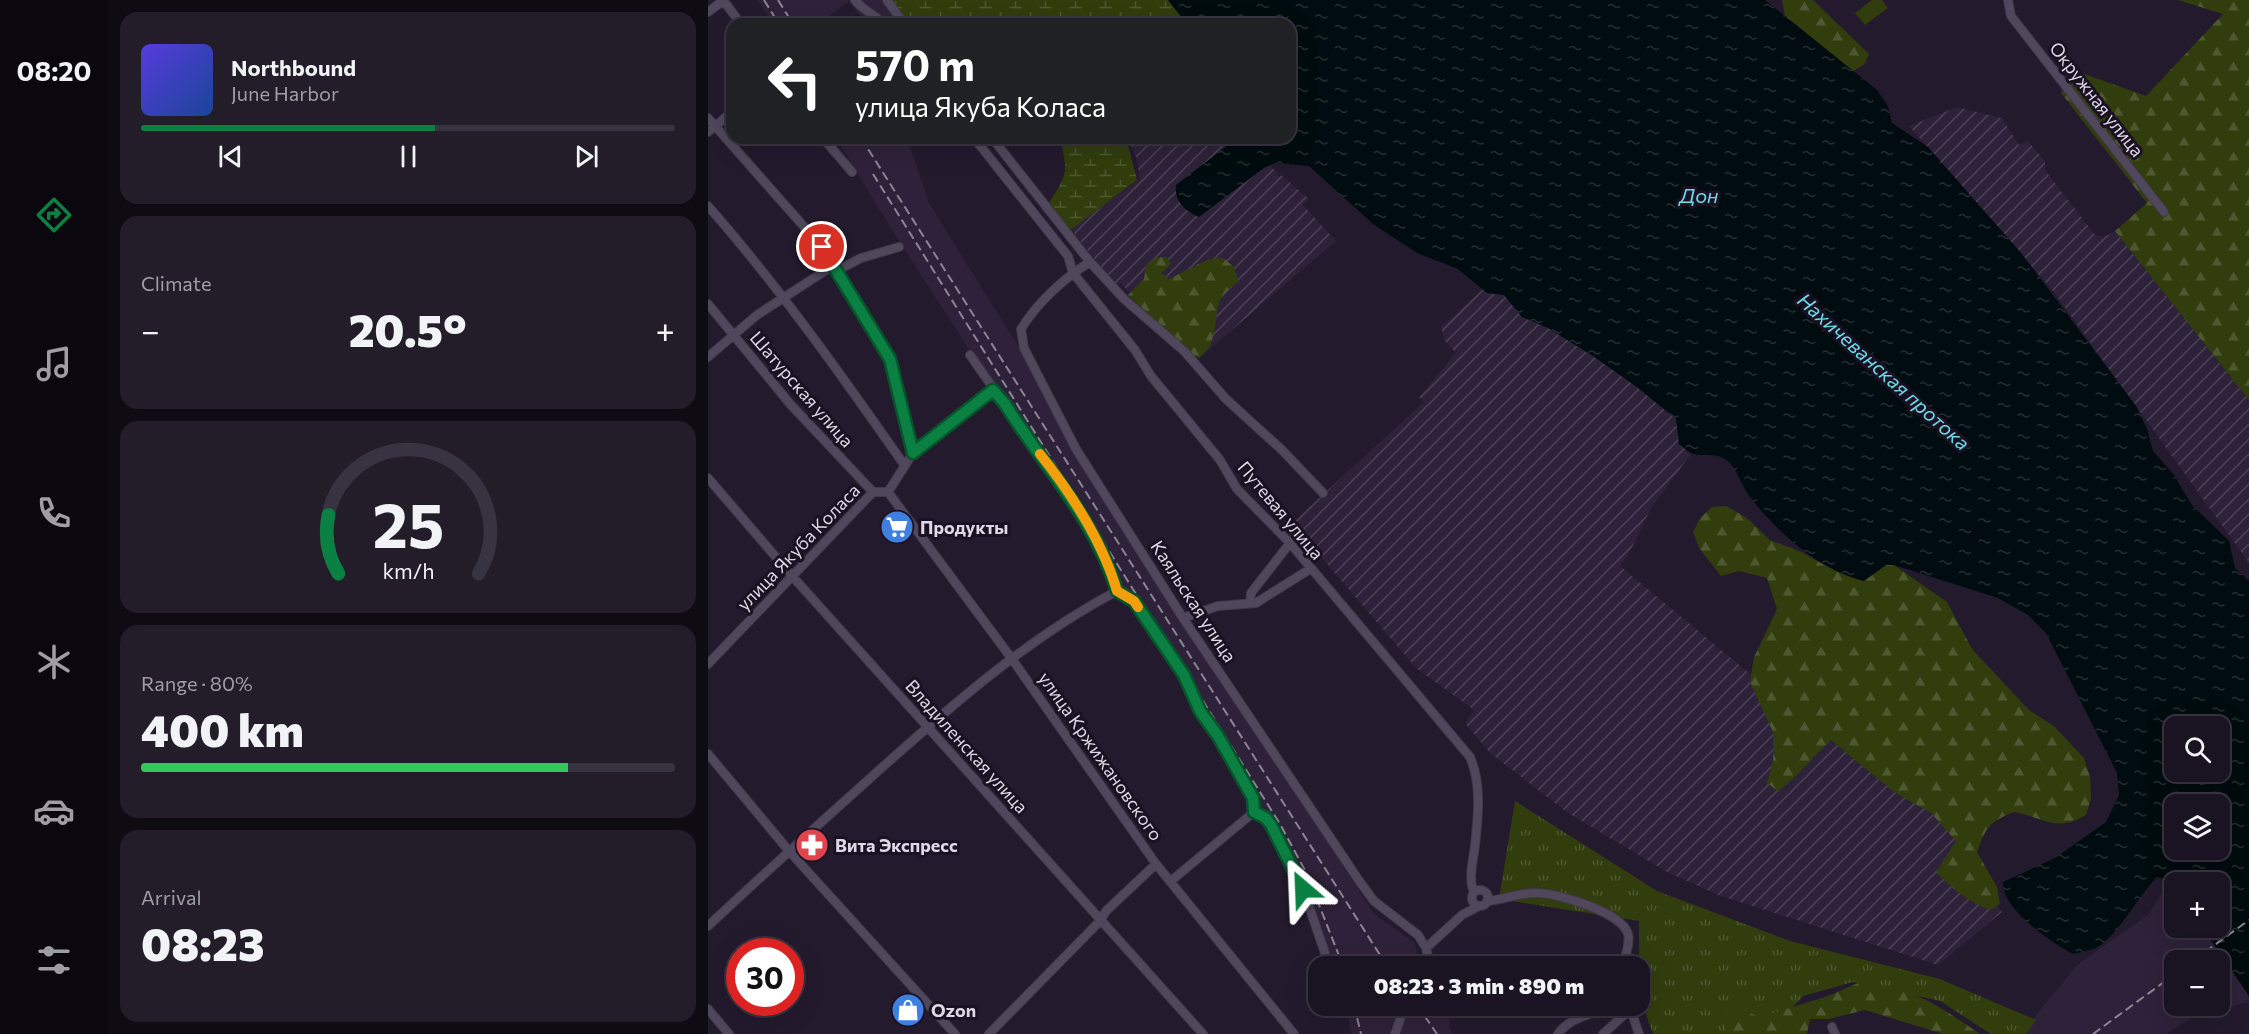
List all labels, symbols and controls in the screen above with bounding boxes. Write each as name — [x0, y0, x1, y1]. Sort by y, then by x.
street label: Окружная улица — [2045, 37, 2149, 161]
text: 570 m — [855, 38, 975, 90]
icon: left — [756, 42, 834, 120]
text: 08:20 — [17, 54, 91, 87]
text: Northbound — [231, 54, 356, 81]
text: June Harbor — [231, 81, 339, 105]
text: улица Якуба Коласа — [855, 90, 1106, 123]
icon: previous — [214, 140, 247, 173]
icon: pause — [392, 140, 425, 173]
icon: next — [570, 140, 603, 173]
water label: Дон — [1677, 183, 1719, 207]
icon: directions — [33, 194, 75, 236]
pin — [796, 221, 847, 272]
icon: arrive — [805, 230, 838, 263]
text: Climate — [141, 271, 211, 295]
water label: Нахичеванская протока — [1793, 287, 1975, 455]
text: 20.5° — [349, 301, 467, 356]
text: − — [141, 309, 160, 350]
text: + — [656, 309, 675, 350]
street label: Шатурская улица — [746, 327, 858, 451]
icon: music — [33, 343, 75, 385]
street label: Путевая улица — [1233, 456, 1329, 564]
street label: улица Якуба Коласа — [732, 479, 864, 615]
text: 25 — [372, 485, 444, 561]
icon: phone — [33, 492, 75, 534]
supermarket icon: Продукты — [879, 509, 915, 545]
place label: Продукты — [920, 516, 1008, 538]
street label: Каяльская улица — [1147, 536, 1241, 666]
text: km/h — [382, 557, 434, 583]
icon: climate — [33, 641, 75, 683]
street label: улица Кржижановского — [1034, 667, 1168, 845]
text: Range · 80% — [141, 671, 253, 695]
street label: Владиленская улица — [901, 675, 1033, 817]
text: 400 km — [141, 701, 304, 756]
map controls — [2164, 716, 2230, 1016]
button: search — [2164, 716, 2230, 782]
icon: car — [33, 790, 75, 832]
button: layers — [2164, 794, 2230, 860]
pharmacy icon: Вита Экспресс — [794, 827, 830, 863]
place label: Вита Экспресс — [835, 834, 958, 856]
position arrow — [1271, 857, 1335, 921]
button: + — [2164, 872, 2230, 938]
text: Arrival — [141, 885, 202, 909]
text: 08:23 — [141, 915, 264, 970]
speed limit sign: 30 — [726, 938, 804, 1016]
icon: filters — [33, 939, 75, 981]
button: − — [2164, 950, 2230, 1016]
text: 08:23 · 3 min · 890 m — [1374, 972, 1584, 999]
shop icon: Ozon — [890, 992, 926, 1028]
place label: Ozon — [931, 999, 976, 1021]

